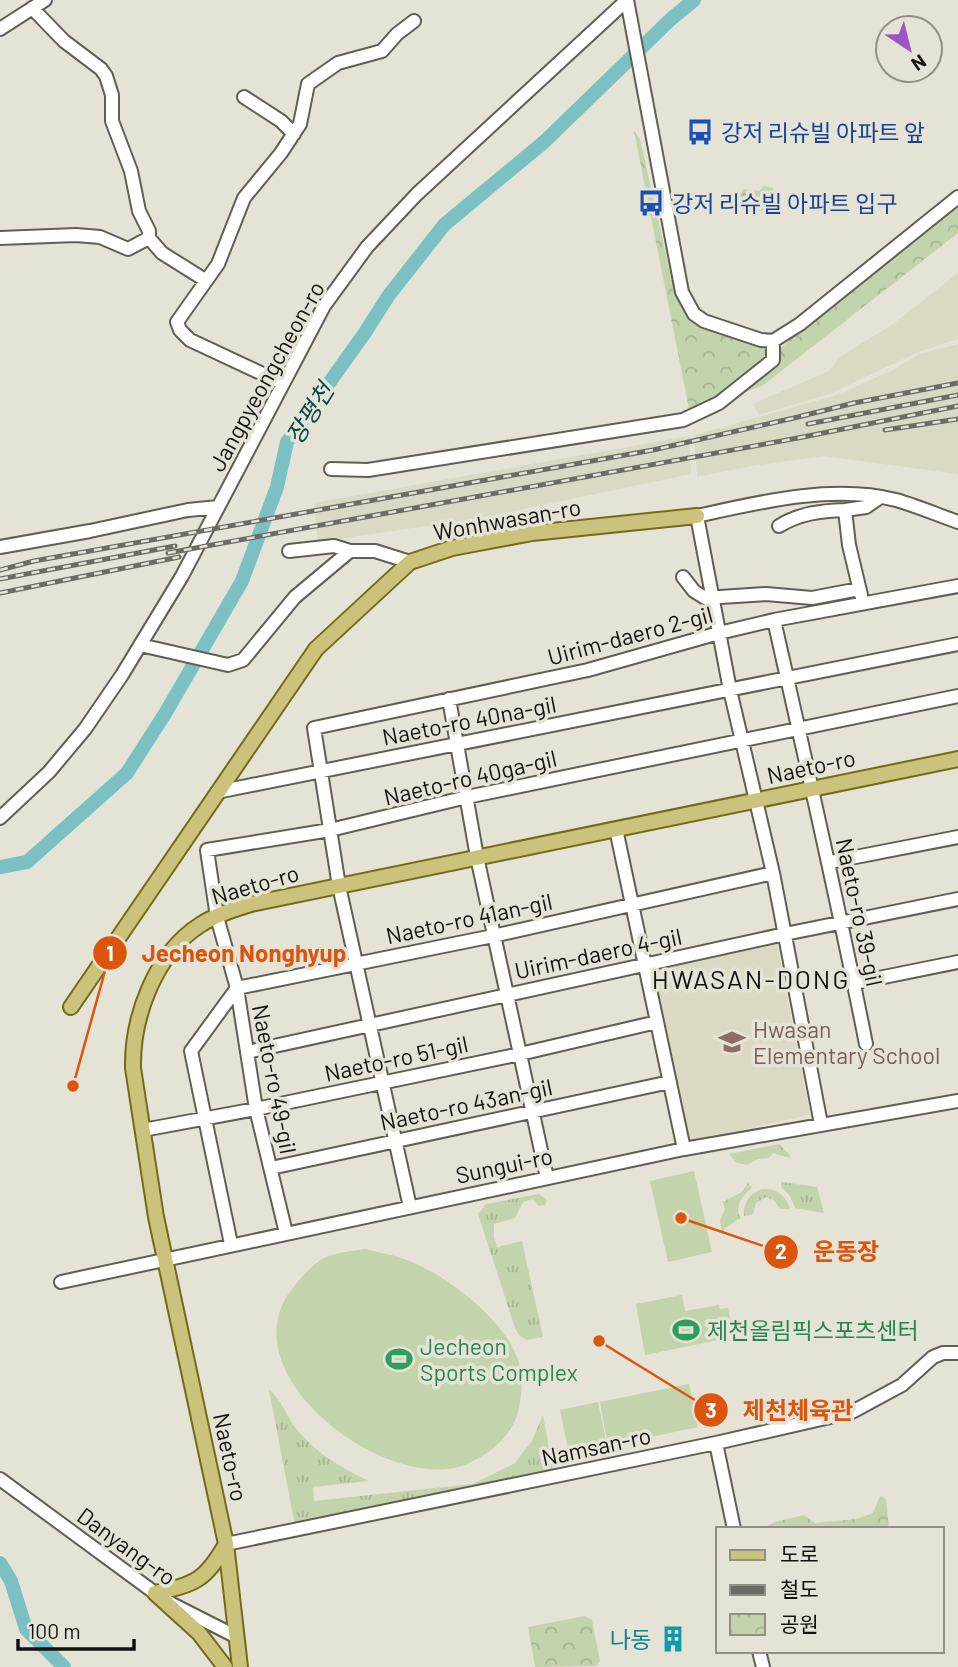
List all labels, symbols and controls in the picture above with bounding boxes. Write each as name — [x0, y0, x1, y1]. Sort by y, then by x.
north arrow — [874, 14, 944, 84]
text: N — [907, 50, 931, 76]
bus stop icon: 강저 리슈빌 아파트 앞 — [685, 117, 715, 147]
place label: 강저 리슈빌 아파트 앞 — [721, 118, 925, 146]
bus stop icon: 강저 리슈빌 아파트 입구 — [636, 188, 666, 218]
place label: 강저 리슈빌 아파트 입구 — [672, 189, 897, 217]
street label: Jangpyeongcheon-ro — [202, 276, 330, 476]
water label: 장평천 — [279, 375, 340, 449]
street label: Wonhwasan-ro — [431, 492, 583, 546]
street label: Uirim-daero 2-gil — [544, 600, 716, 670]
street label: Naeto-ro 40na-gil — [380, 689, 558, 751]
street label: Naeto-ro 40ga-gil — [381, 743, 559, 811]
street label: Naeto-ro — [764, 743, 858, 789]
street label: Naeto-ro 39-gil — [831, 835, 889, 989]
street label: Naeto-ro — [208, 858, 302, 910]
street label: Naeto-ro 41an-gil — [383, 887, 555, 949]
street label: Uirim-daero 4-gil — [512, 922, 684, 984]
callout: Jecheon Nonghyup — [92, 931, 360, 976]
text: Jecheon Nonghyup — [142, 938, 346, 967]
text: 1 — [106, 940, 114, 965]
district label: HWASAN-DONG — [652, 963, 850, 994]
street label: Naeto-ro 49-gil — [247, 1002, 303, 1156]
place label: Hwasan Elementary School — [753, 1015, 940, 1069]
school or university icon: Hwasan Elementary School — [717, 1027, 747, 1057]
street label: Naeto-ro 51-gil — [322, 1029, 470, 1087]
street label: Naeto-ro 43an-gil — [377, 1072, 555, 1136]
street label: Sungui-ro — [453, 1141, 555, 1189]
callout: 운동장 — [764, 1229, 893, 1274]
text: 운동장 — [813, 1236, 879, 1265]
text: 2 — [775, 1238, 787, 1263]
sports icon: 제천올림픽스포츠센터 — [671, 1315, 701, 1345]
place label: 제천올림픽스포츠센터 — [707, 1316, 919, 1344]
place label: Jecheon Sports Complex — [420, 1332, 578, 1386]
sports icon: Jecheon Sports Complex — [384, 1344, 414, 1374]
callout: 제천체육관 — [694, 1388, 867, 1433]
text: 제천체육관 — [743, 1395, 853, 1424]
text: 3 — [705, 1397, 717, 1422]
street label: Naeto-ro — [208, 1410, 254, 1504]
street label: Namsan-ro — [539, 1421, 653, 1471]
street label: Danyang-ro — [72, 1501, 182, 1591]
legend — [716, 1527, 944, 1653]
text: 도로 — [780, 1541, 819, 1566]
text: 철도 — [780, 1576, 819, 1601]
scale bar — [18, 1608, 133, 1652]
text: 공원 — [780, 1611, 819, 1636]
text: 100 m — [28, 1618, 81, 1643]
building icon: 나동 — [658, 1624, 688, 1654]
place label: 나동 — [610, 1625, 652, 1653]

